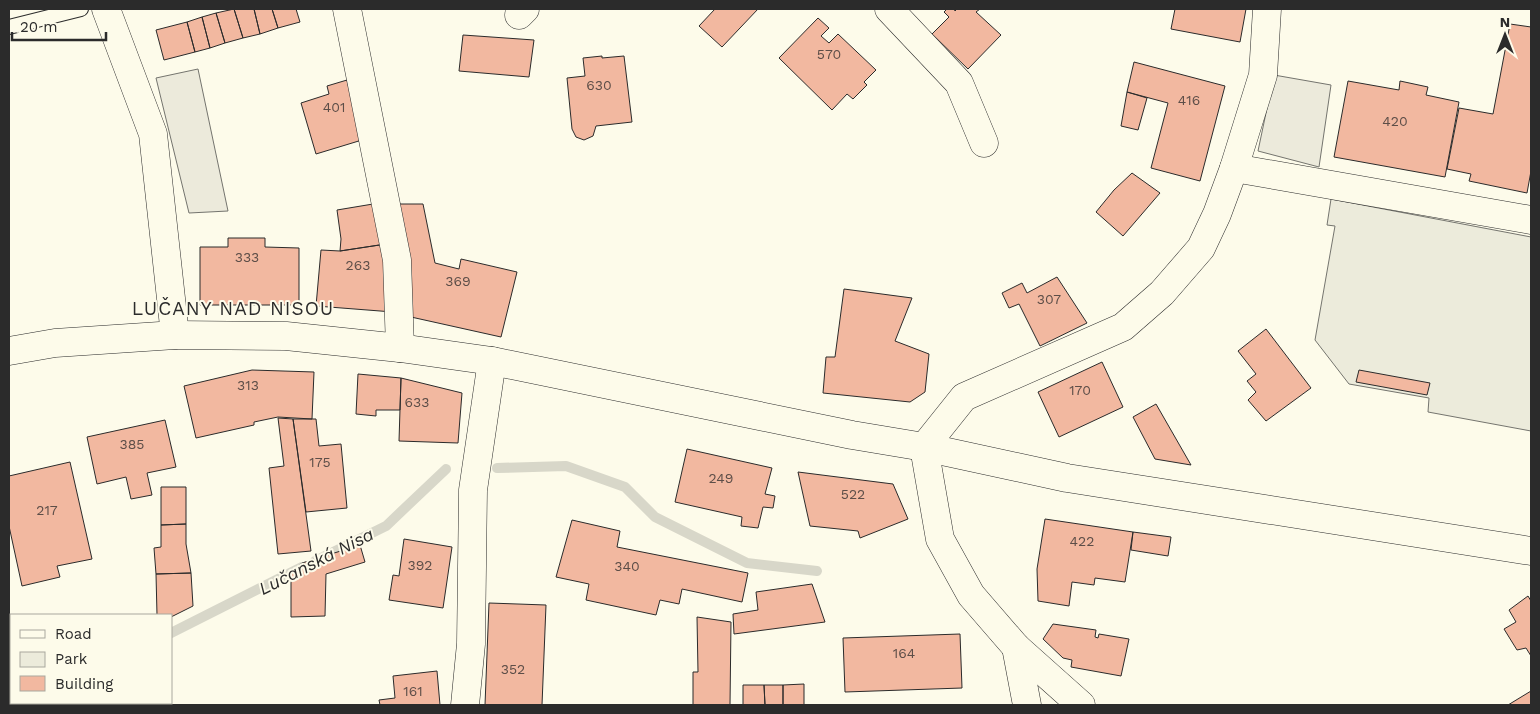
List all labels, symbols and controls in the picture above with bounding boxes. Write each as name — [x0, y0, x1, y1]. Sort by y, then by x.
scale bar — [12, 10, 106, 42]
north arrow — [1480, 10, 1530, 60]
text: N — [1500, 14, 1510, 30]
text: 20 m — [20, 18, 58, 36]
house number: 570 — [817, 46, 841, 62]
house number: 630 — [586, 77, 612, 93]
house number: 416 — [1178, 92, 1200, 108]
house number: 401 — [323, 99, 345, 115]
house number: 420 — [1382, 113, 1408, 129]
house number: 333 — [235, 249, 259, 265]
house number: 263 — [346, 257, 370, 273]
house number: 369 — [445, 273, 471, 289]
house number: 307 — [1037, 291, 1061, 307]
district label: LUČANY NAD NISOU — [132, 297, 334, 320]
house number: 313 — [237, 377, 259, 393]
house number: 170 — [1069, 382, 1091, 398]
house number: 633 — [405, 394, 429, 410]
house number: 385 — [120, 436, 144, 452]
house number: 175 — [309, 454, 331, 470]
house number: 249 — [709, 470, 733, 486]
house number: 522 — [841, 486, 865, 502]
house number: 217 — [36, 502, 58, 518]
water label: Lučanská Nisa — [255, 523, 377, 599]
house number: 422 — [1070, 533, 1094, 549]
house number: 392 — [408, 557, 432, 573]
house number: 340 — [614, 558, 640, 574]
legend — [10, 614, 172, 704]
text: Road — [55, 625, 92, 643]
house number: 164 — [893, 645, 915, 661]
text: Park — [55, 650, 88, 668]
house number: 352 — [501, 661, 525, 677]
text: Building — [55, 675, 113, 693]
house number: 161 — [403, 683, 423, 699]

